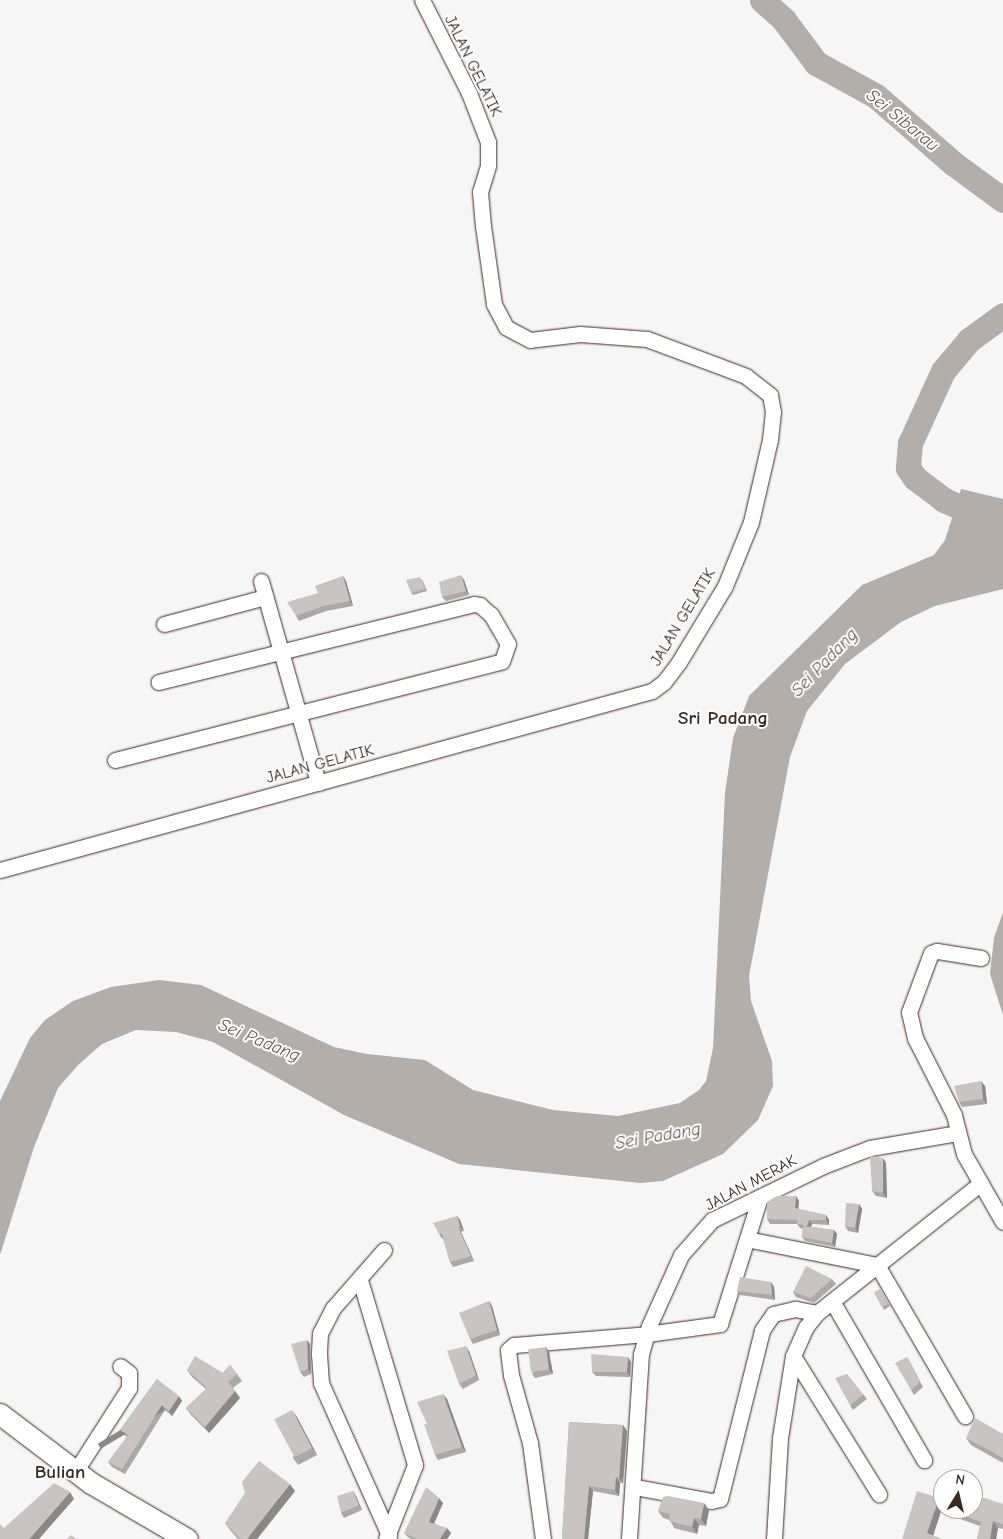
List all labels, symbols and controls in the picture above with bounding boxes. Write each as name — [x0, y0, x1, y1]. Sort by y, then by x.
street label: JALAN GELATIK — [440, 12, 506, 120]
water label: Sei Sibarau — [861, 85, 943, 157]
street label: JALAN GELATIK — [646, 565, 720, 669]
water label: Sei Padang — [787, 624, 863, 702]
district label: Sri Padang — [678, 708, 768, 730]
street label: JALAN GELATIK — [264, 740, 376, 788]
water label: Sei Padang — [215, 1015, 303, 1067]
water label: Sei Padang — [614, 1119, 702, 1155]
street label: JALAN MERAK — [702, 1151, 800, 1215]
district label: Bulian — [35, 1462, 85, 1484]
north arrow — [933, 1469, 983, 1519]
text: N — [954, 1471, 966, 1489]

